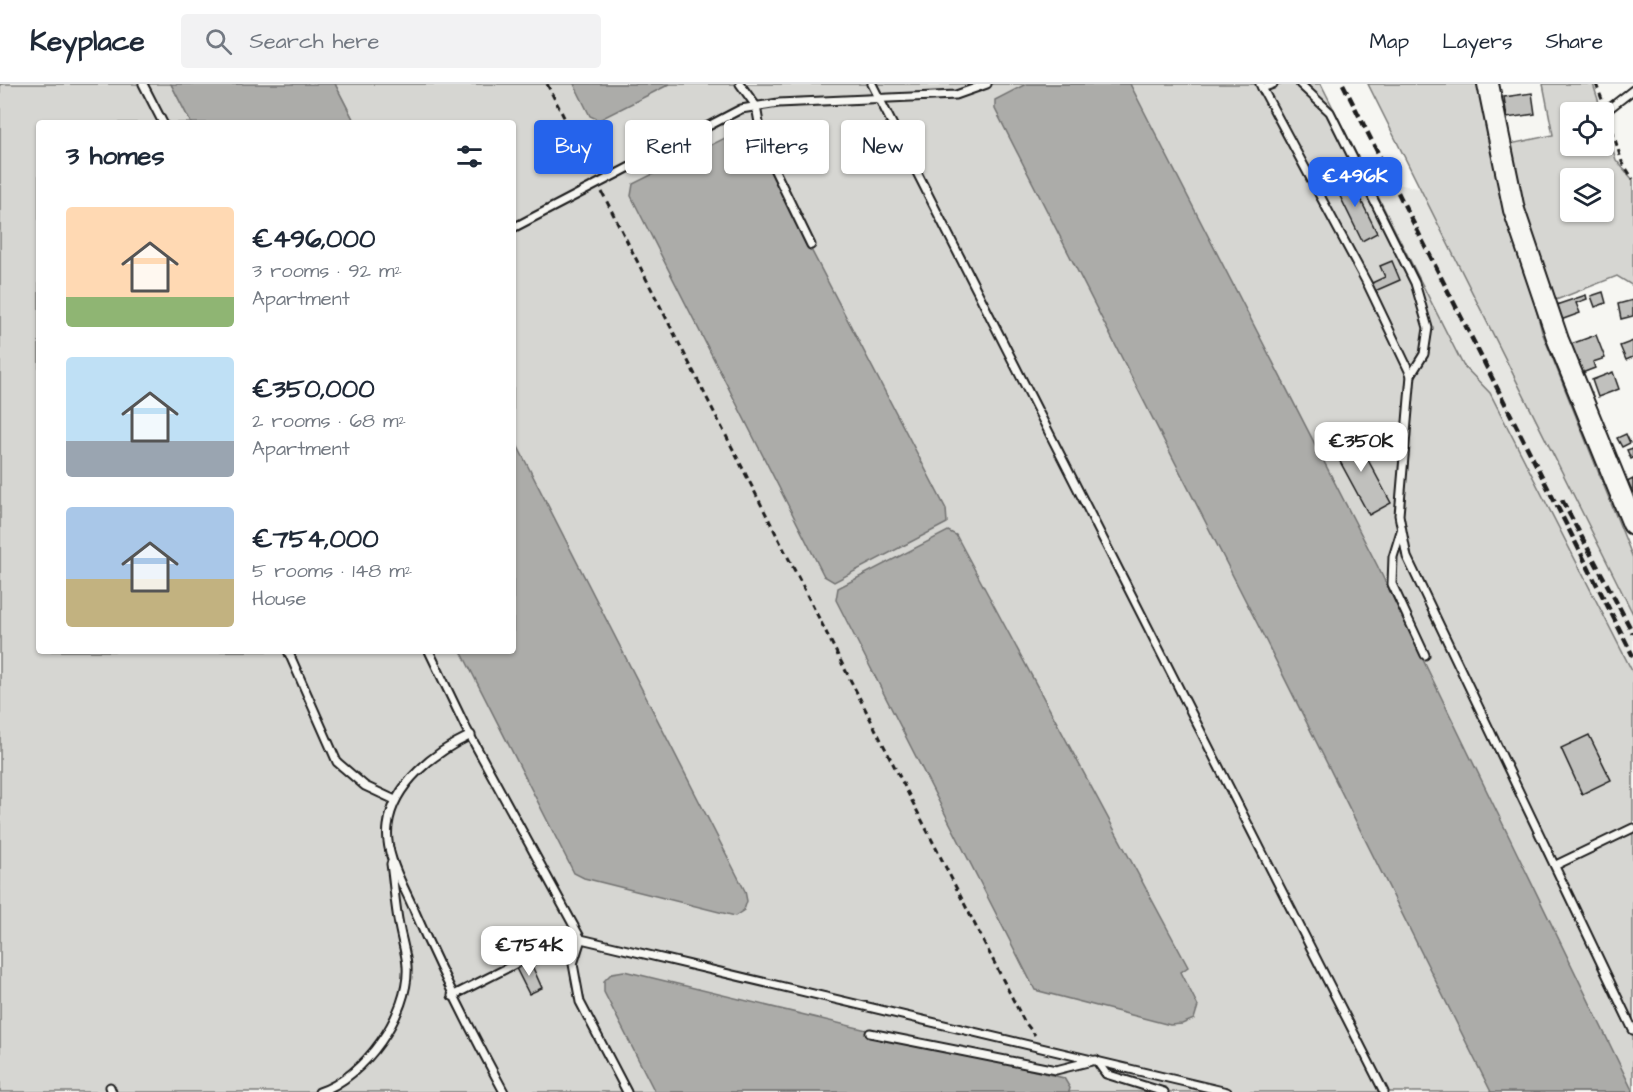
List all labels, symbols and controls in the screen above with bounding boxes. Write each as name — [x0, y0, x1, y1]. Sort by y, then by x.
search box — [181, 14, 601, 68]
text: Keyplace — [30, 22, 145, 61]
icon: search — [202, 25, 235, 58]
text: Search here — [250, 26, 379, 57]
text: Map — [1369, 27, 1409, 56]
text: Layers — [1442, 27, 1512, 56]
text: Share — [1545, 27, 1603, 56]
map controls — [1560, 102, 1614, 222]
button: locate — [1560, 102, 1614, 156]
chip: Buy — [534, 120, 613, 174]
chip: Rent — [625, 120, 712, 174]
chip: Filters — [724, 120, 829, 174]
chip: New — [841, 120, 925, 174]
text: 3 homes — [66, 138, 165, 174]
icon: filters — [453, 140, 486, 173]
pin: €496K — [1313, 157, 1397, 208]
text: €496K — [1322, 162, 1388, 190]
button: layers — [1560, 168, 1614, 222]
text: €496,000 — [252, 221, 375, 257]
icon: home — [114, 231, 186, 303]
text: 3 rooms · 92 m² — [252, 257, 402, 285]
text: Apartment — [252, 285, 350, 313]
text: €350,000 — [252, 371, 375, 407]
icon: home — [114, 381, 186, 453]
text: 2 rooms · 68 m² — [252, 407, 406, 435]
pin: €350K — [1319, 422, 1403, 473]
text: €350K — [1329, 427, 1393, 455]
text: Apartment — [252, 435, 350, 463]
text: €754,000 — [252, 521, 379, 557]
icon: home — [114, 531, 186, 603]
text: 5 rooms · 148 m² — [252, 557, 412, 585]
text: House — [252, 585, 306, 613]
pin: €754K — [487, 926, 571, 977]
text: €754K — [495, 931, 563, 959]

